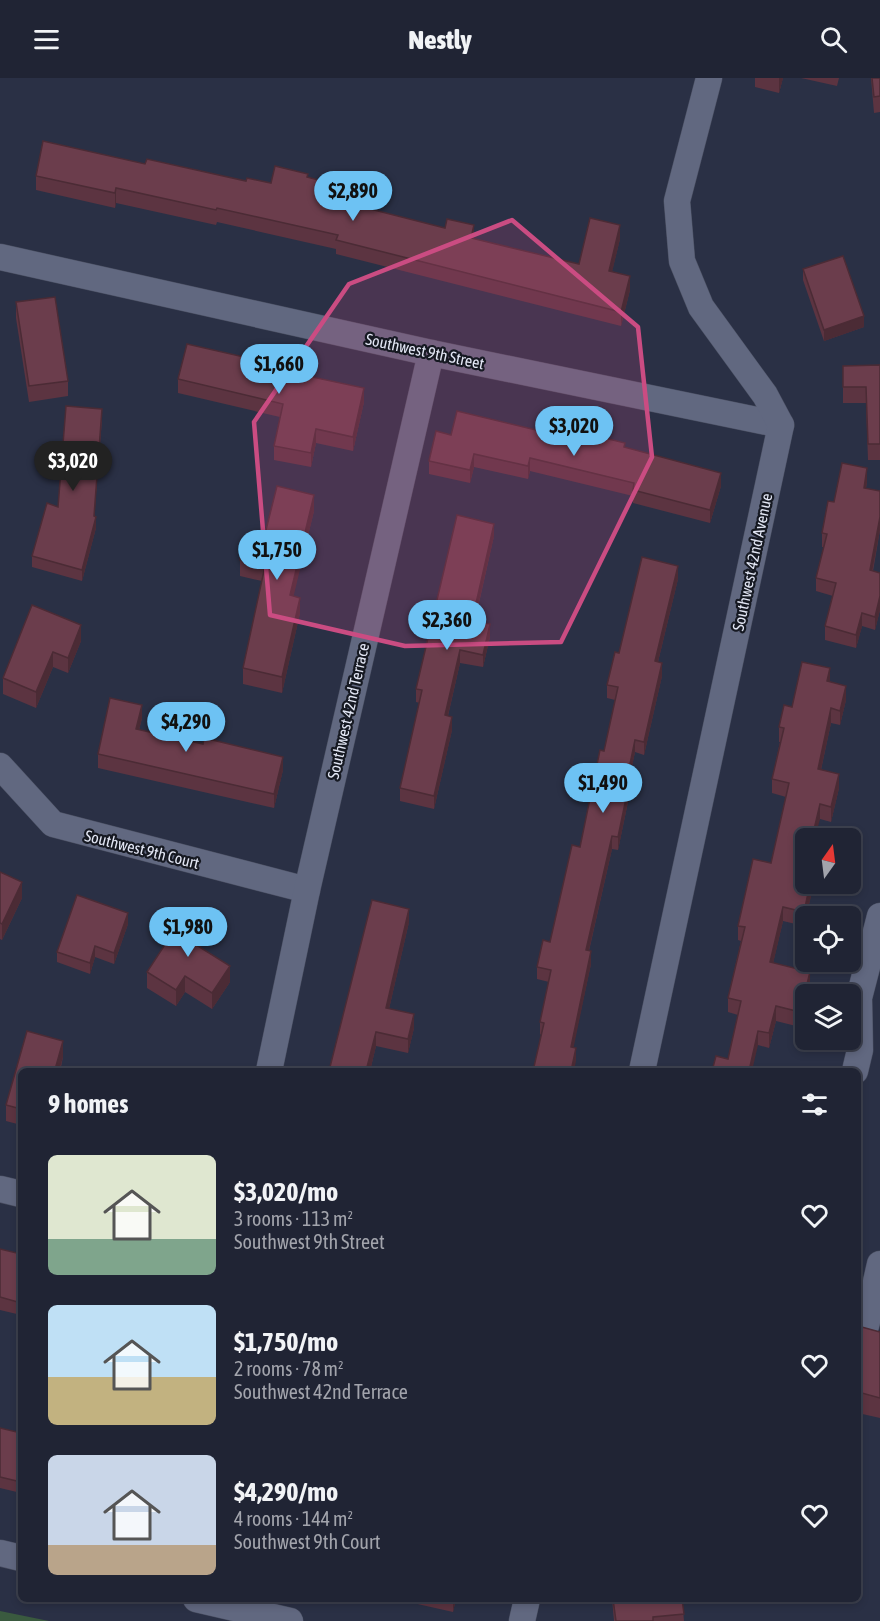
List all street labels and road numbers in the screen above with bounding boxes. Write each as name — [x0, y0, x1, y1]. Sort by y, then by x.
street label: Southwest 9th Street — [364, 330, 486, 372]
street label: Southwest 42nd Avenue — [729, 492, 775, 632]
street label: Southwest 42nd Terrace — [324, 641, 372, 781]
street label: Southwest 9th Court — [83, 826, 201, 872]

